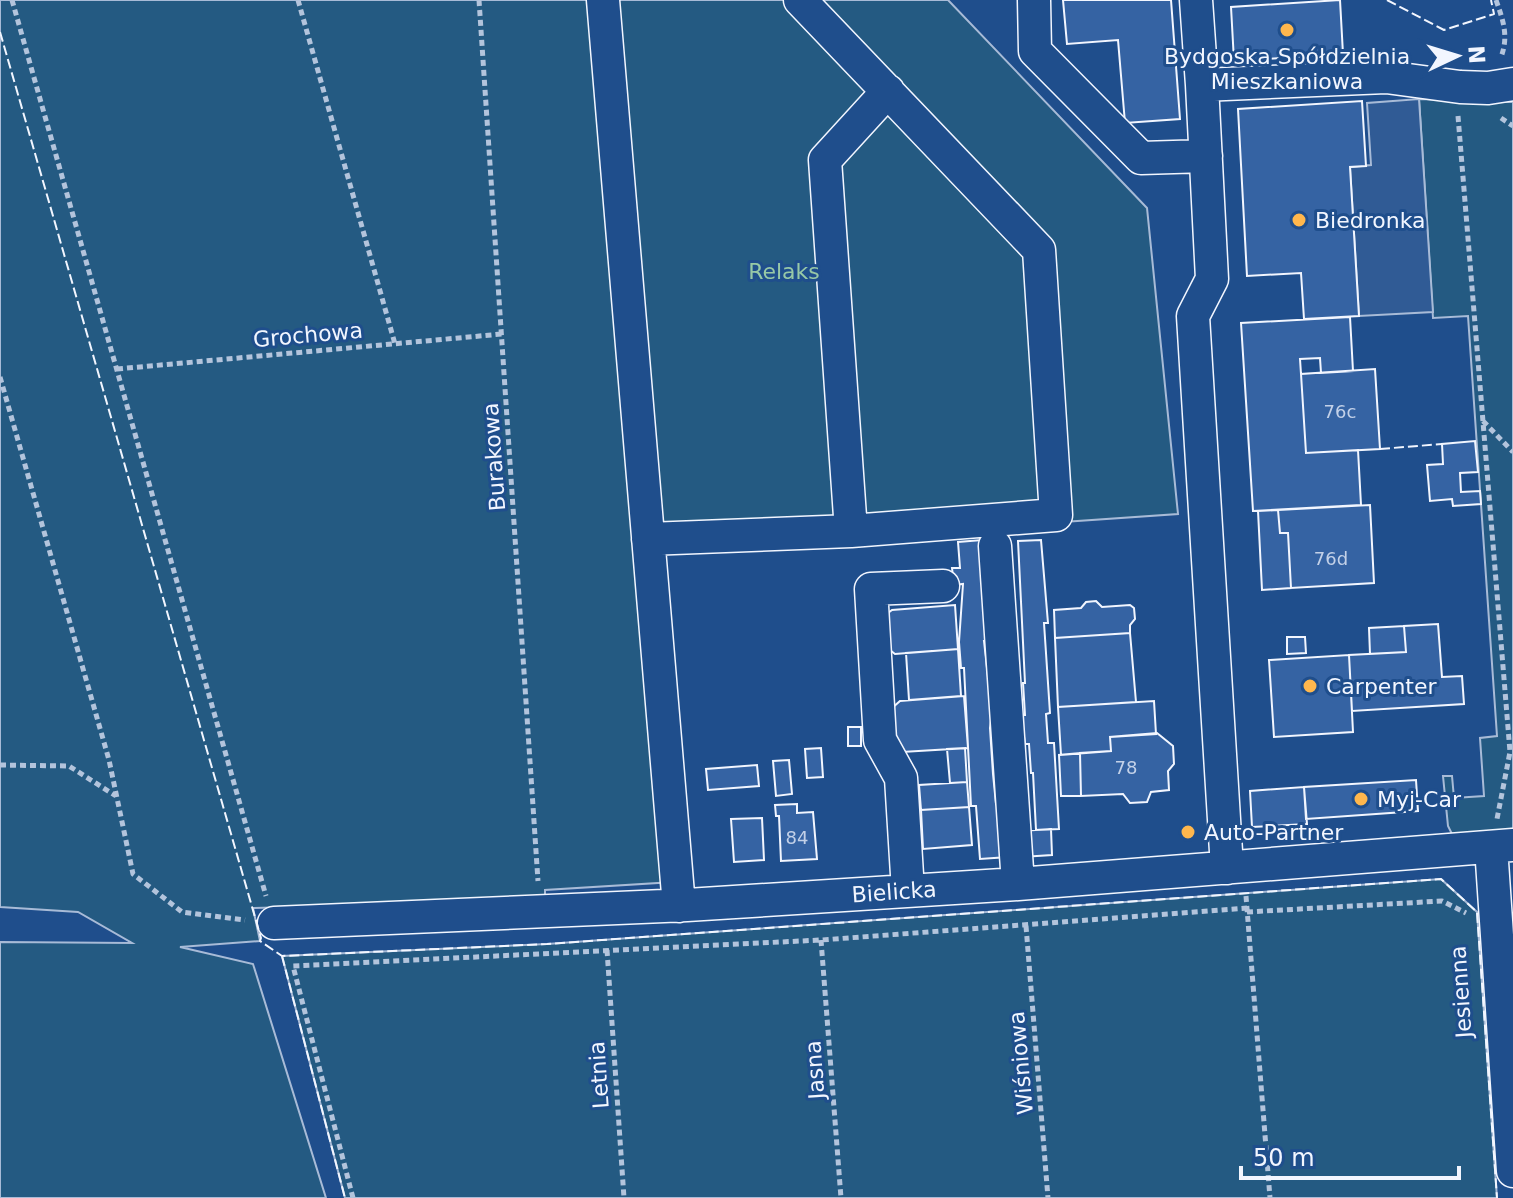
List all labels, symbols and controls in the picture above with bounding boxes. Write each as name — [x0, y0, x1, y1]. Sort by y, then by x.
north arrow — [1417, 16, 1497, 96]
marker: Bydgoska Spółdzielnia Mieszkaniowa — [1278, 21, 1296, 39]
place label: Bydgoska Spółdzielnia Mieszkaniowa — [1164, 44, 1410, 94]
text: N — [1463, 45, 1490, 65]
place label: Biedronka — [1315, 208, 1426, 233]
marker: Biedronka — [1290, 211, 1308, 229]
park label: Relaks — [748, 259, 820, 284]
street label: Grochowa — [252, 318, 364, 352]
house number: 76c — [1324, 401, 1356, 422]
street label: Burakowa — [478, 402, 510, 512]
house number: 76d — [1314, 548, 1348, 569]
place label: Carpenter — [1326, 674, 1437, 699]
marker: Carpenter — [1301, 677, 1319, 695]
house number: 78 — [1115, 757, 1137, 778]
place label: Myj-Car — [1377, 787, 1462, 812]
marker: Myj-Car — [1352, 790, 1370, 808]
place label: Auto-Partner — [1204, 820, 1344, 845]
marker: Auto-Partner — [1179, 823, 1197, 841]
house number: 84 — [786, 827, 808, 848]
street label: Bielicka — [851, 877, 937, 907]
street label: Jesienna — [1445, 945, 1477, 1041]
street label: Wiśniowa — [1004, 1010, 1038, 1116]
street label: Letnia — [584, 1040, 614, 1110]
street label: Jasna — [800, 1040, 830, 1102]
scale bar — [1241, 1130, 1459, 1180]
text: 50 m — [1253, 1144, 1315, 1172]

